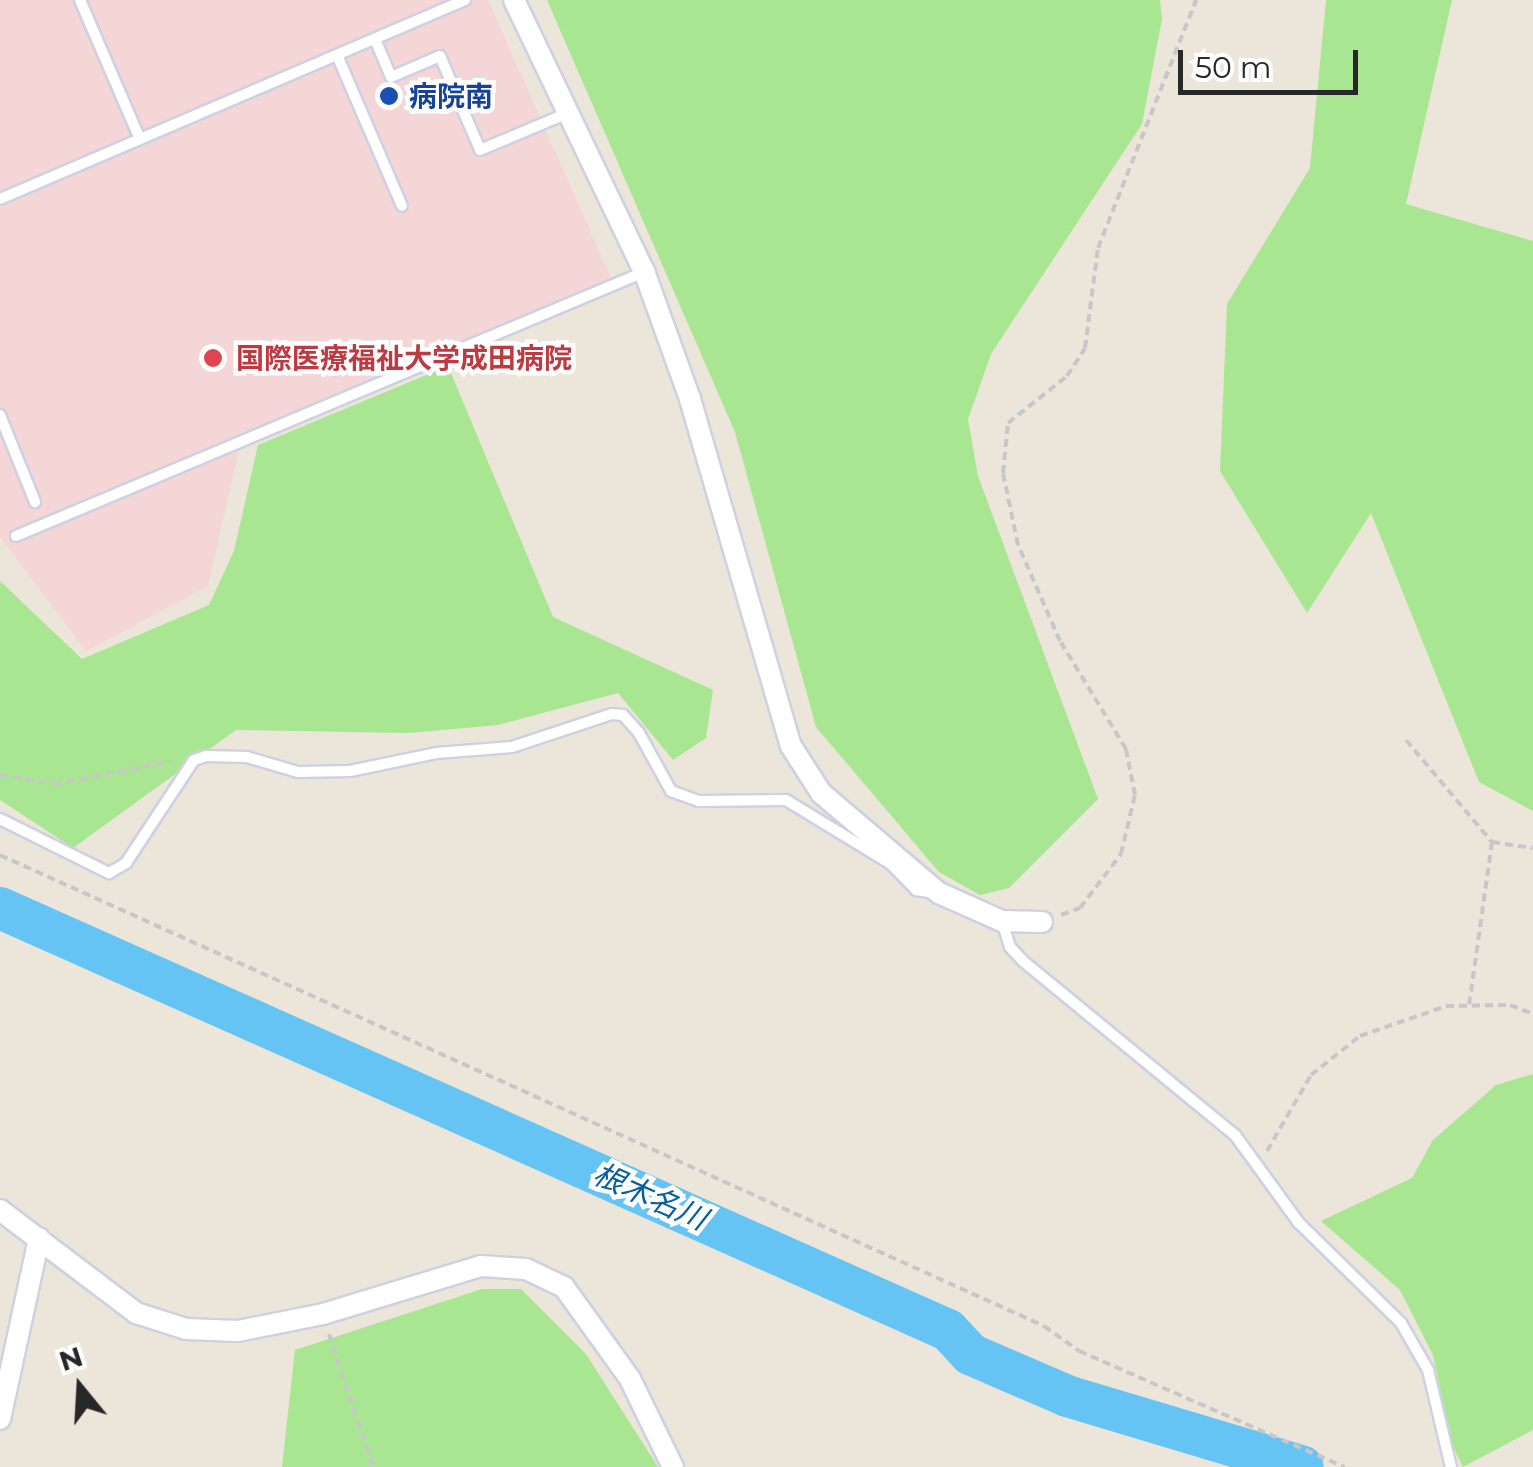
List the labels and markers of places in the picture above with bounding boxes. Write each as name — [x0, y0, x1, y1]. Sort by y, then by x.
place label: 病院南 — [409, 79, 493, 113]
marker: 病院南 — [378, 85, 400, 107]
place label: 国際医療福祉大学成田病院 — [236, 341, 572, 375]
marker: 国際医療福祉大学成田病院 — [200, 345, 226, 371]

